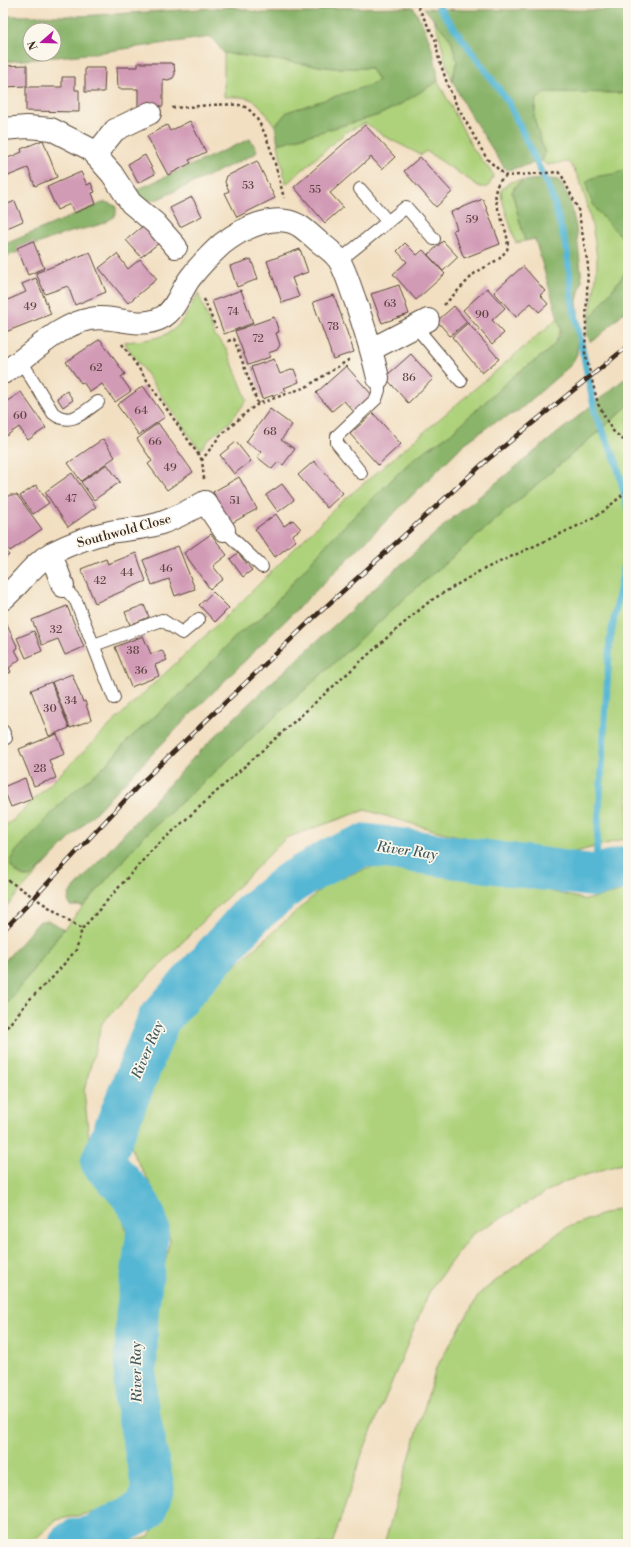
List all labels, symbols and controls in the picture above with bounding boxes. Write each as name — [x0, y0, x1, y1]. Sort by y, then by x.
north arrow — [22, 22, 62, 62]
text: N — [25, 38, 42, 52]
house number: 53 — [242, 179, 254, 193]
house number: 55 — [309, 183, 321, 197]
house number: 59 — [466, 213, 479, 227]
house number: 63 — [384, 297, 396, 311]
house number: 49 — [23, 300, 37, 314]
house number: 74 — [227, 305, 239, 319]
house number: 90 — [475, 308, 489, 322]
house number: 78 — [327, 320, 339, 334]
house number: 72 — [252, 332, 264, 346]
house number: 62 — [90, 361, 102, 375]
house number: 86 — [402, 371, 416, 385]
house number: 64 — [134, 404, 148, 418]
house number: 60 — [13, 409, 27, 423]
house number: 68 — [263, 425, 277, 439]
house number: 66 — [148, 435, 162, 449]
house number: 49 — [163, 461, 177, 475]
house number: 47 — [65, 492, 77, 506]
house number: 51 — [230, 494, 241, 508]
street label: Southwold Close — [75, 511, 173, 551]
house number: 46 — [159, 562, 173, 576]
house number: 44 — [120, 566, 134, 580]
house number: 42 — [94, 574, 106, 588]
house number: 32 — [50, 623, 62, 637]
house number: 38 — [127, 644, 140, 658]
house number: 36 — [135, 664, 148, 678]
house number: 34 — [65, 694, 78, 708]
house number: 30 — [43, 702, 57, 716]
house number: 28 — [33, 762, 47, 776]
water label: River Ray — [374, 838, 439, 864]
water label: River Ray — [127, 1018, 169, 1083]
water label: River Ray — [127, 1341, 147, 1404]

